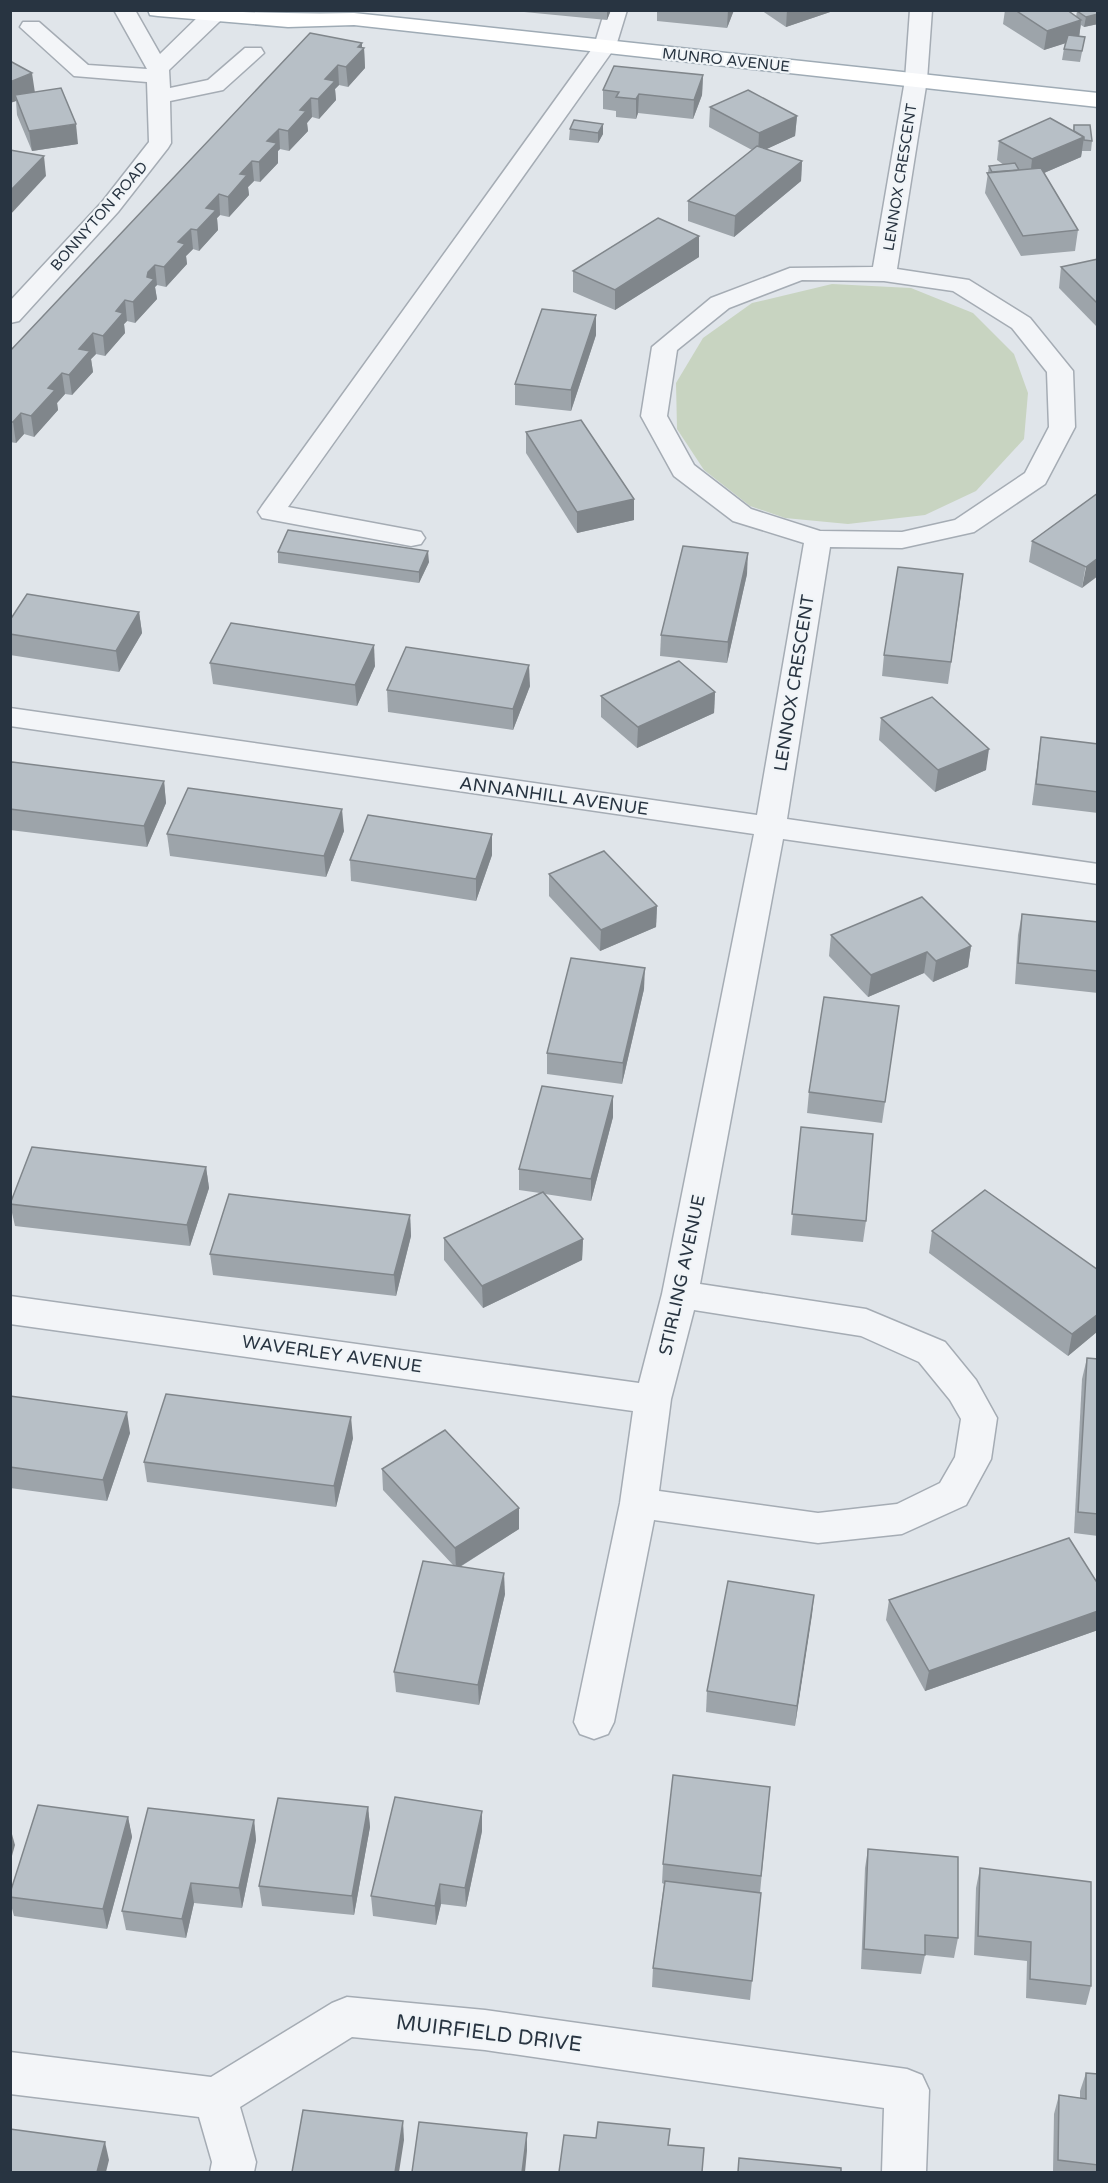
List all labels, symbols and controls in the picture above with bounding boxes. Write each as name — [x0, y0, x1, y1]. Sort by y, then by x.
street label: MUNRO AVENUE — [661, 44, 791, 76]
street label: LENNOX CRESCENT — [879, 102, 921, 252]
street label: BONNYTON ROAD — [47, 158, 151, 274]
street label: LENNOX CRESCENT — [769, 593, 819, 773]
street label: ANNANHILL AVENUE — [458, 772, 650, 820]
street label: STIRLING AVENUE — [654, 1193, 710, 1357]
street label: WAVERLEY AVENUE — [240, 1330, 424, 1378]
street label: MUIRFIELD DRIVE — [394, 2010, 583, 2057]

